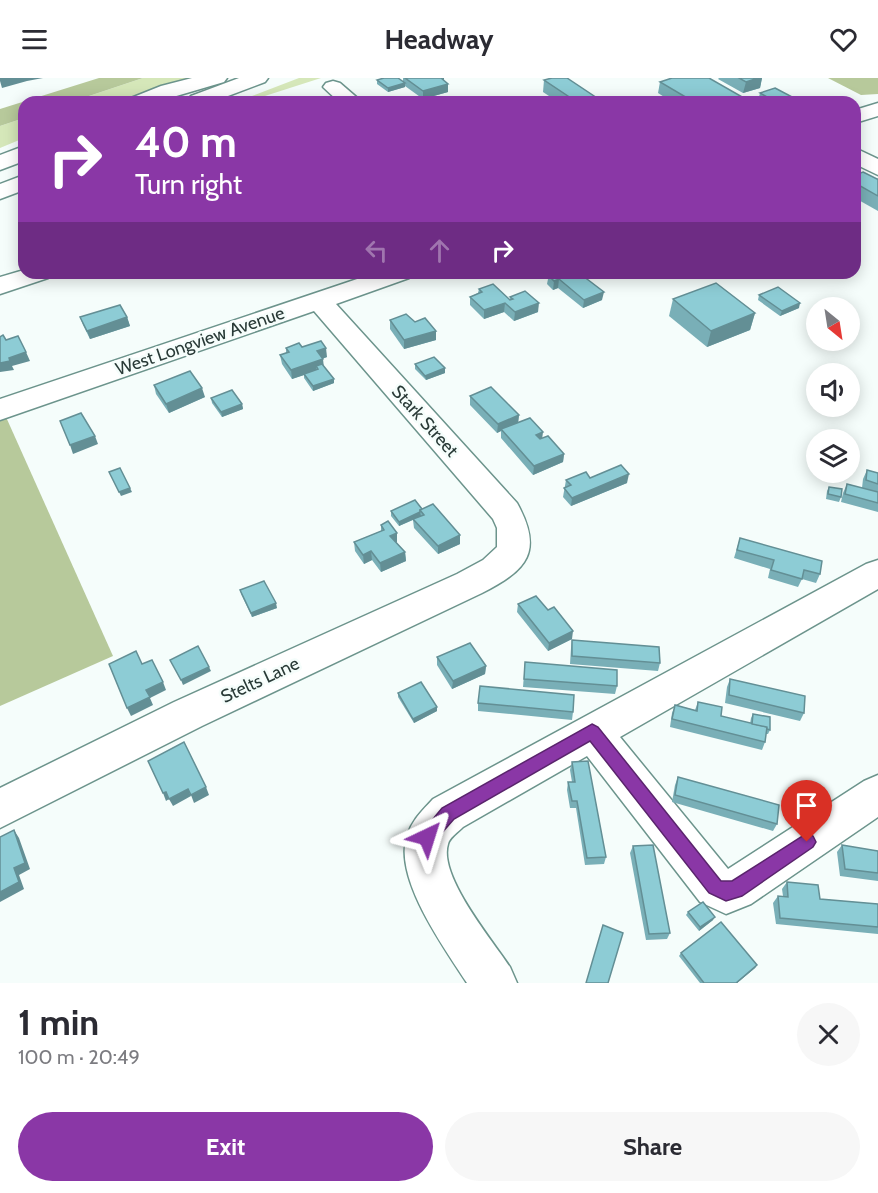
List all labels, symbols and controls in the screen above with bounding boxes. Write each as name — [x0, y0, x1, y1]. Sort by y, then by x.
icon: menu — [18, 23, 51, 56]
text: Headway — [385, 23, 493, 56]
icon: heart — [827, 23, 860, 56]
text: 40 m — [135, 116, 237, 168]
icon: right — [36, 120, 114, 198]
text: Turn right — [135, 168, 242, 201]
icon: left — [360, 234, 393, 267]
icon: ahead — [423, 234, 456, 267]
icon: right — [486, 234, 519, 267]
north arrow — [806, 297, 860, 351]
map controls — [806, 297, 860, 483]
street label: West Longview Avenue — [113, 302, 287, 380]
button: sound — [806, 363, 860, 417]
street label: Stark Street — [387, 381, 463, 461]
button: layers — [806, 429, 860, 483]
street label: Stelts Lane — [217, 652, 303, 708]
pin — [781, 780, 832, 842]
icon: arrive — [790, 789, 823, 822]
position arrow — [395, 805, 459, 869]
text: 1 min — [18, 1000, 99, 1044]
button: close — [797, 1003, 860, 1066]
text: 100 m · 20:49 — [18, 1045, 140, 1069]
button: Exit — [18, 1112, 433, 1181]
button: Share — [445, 1112, 860, 1181]

